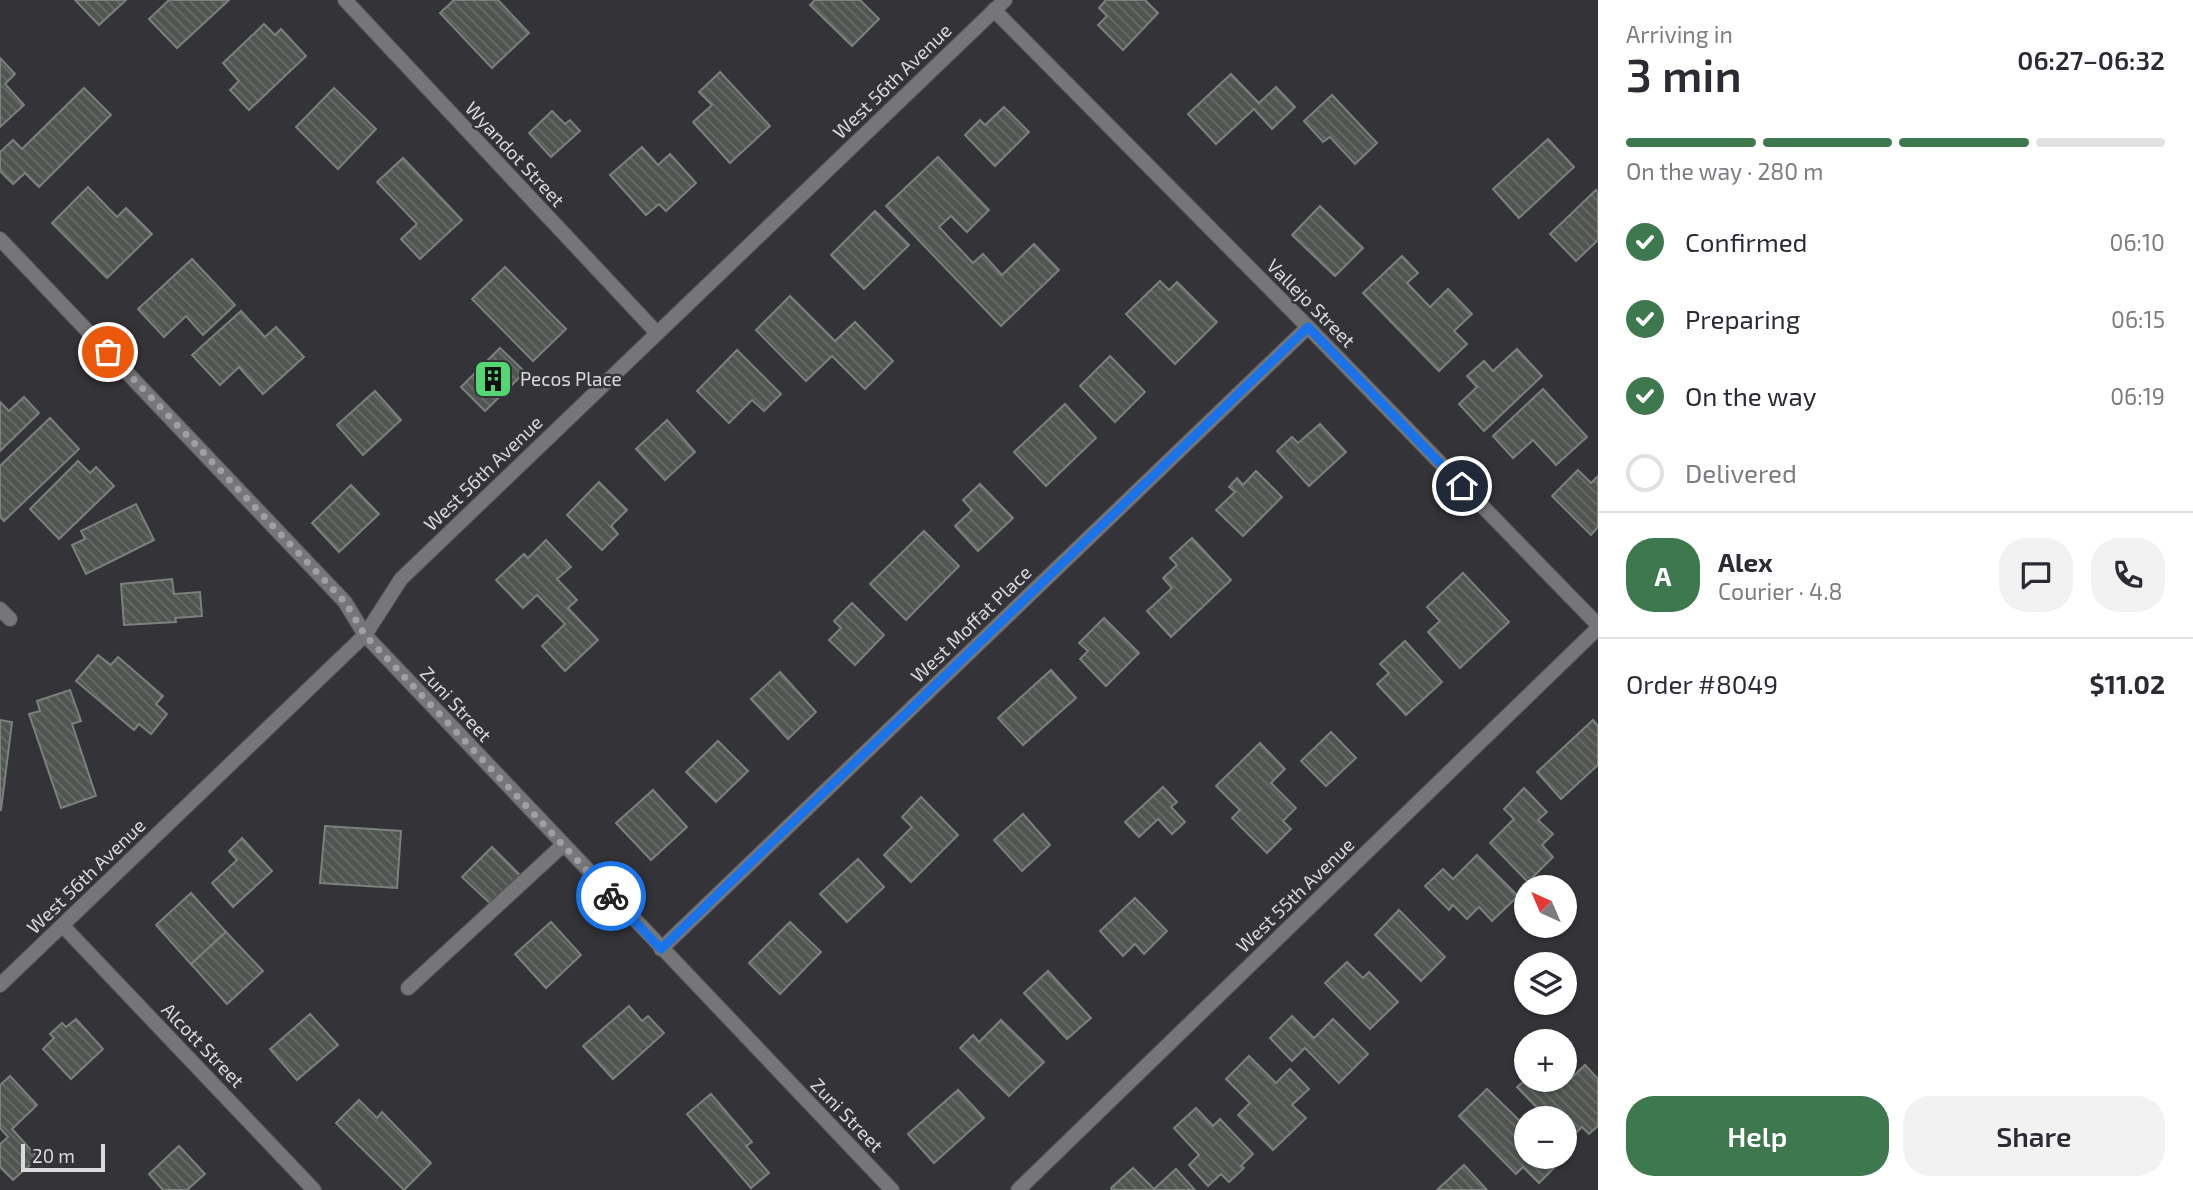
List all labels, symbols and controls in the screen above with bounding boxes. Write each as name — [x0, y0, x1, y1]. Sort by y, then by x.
street label: West 56th Avenue — [828, 18, 956, 143]
text: Arriving in — [1626, 20, 1733, 48]
text: 06:27–06:32 — [2017, 44, 2165, 75]
text: 3 min — [1626, 46, 1742, 101]
street label: Wyandot Street — [461, 96, 570, 211]
text: On the way · 280 m — [1626, 157, 1823, 185]
icon: check — [1626, 223, 1664, 261]
text: Confirmed — [1685, 226, 1808, 257]
text: 06:10 — [2110, 228, 2165, 256]
street label: Vallejo Street — [1262, 254, 1360, 352]
icon: check — [1626, 300, 1664, 338]
text: Preparing — [1685, 303, 1800, 334]
text: 06:15 — [2111, 305, 2165, 333]
pin — [78, 322, 138, 382]
icon: bag — [89, 333, 127, 371]
building icon: Pecos Place — [472, 358, 514, 400]
place label: Pecos Place — [520, 367, 622, 390]
icon: check — [1626, 377, 1664, 415]
text: On the way — [1685, 380, 1816, 411]
text: 06:19 — [2110, 382, 2165, 410]
street label: West 56th Avenue — [419, 410, 547, 535]
pin — [1432, 456, 1492, 516]
text: Delivered — [1685, 457, 1797, 488]
icon: home — [1443, 467, 1481, 505]
button: chat — [1999, 538, 2073, 612]
button: phone — [2091, 538, 2165, 612]
text: Alex — [1718, 546, 1773, 577]
street label: West Moffat Place — [906, 560, 1036, 687]
text: A — [1655, 560, 1671, 591]
text: Courier · 4.8 — [1718, 577, 1842, 605]
street label: Zuni Street — [416, 661, 497, 746]
text: Order #8049 — [1626, 668, 1778, 699]
text: $11.02 — [2090, 668, 2165, 699]
street label: West 56th Avenue — [22, 813, 150, 938]
street label: West 55th Avenue — [1231, 832, 1358, 957]
courier — [576, 861, 646, 931]
north arrow — [1514, 875, 1577, 938]
map controls — [1514, 875, 1577, 1169]
icon: bike — [592, 877, 630, 915]
button: layers — [1514, 952, 1577, 1015]
street label: Alcott Street — [157, 997, 249, 1092]
button: + — [1514, 1029, 1577, 1092]
street label: Zuni Street — [806, 1073, 888, 1157]
button: Help — [1626, 1096, 1889, 1176]
button: Share — [1903, 1096, 2165, 1176]
button: − — [1514, 1106, 1577, 1169]
scale bar — [21, 1141, 105, 1173]
text: 20 m — [32, 1144, 75, 1167]

